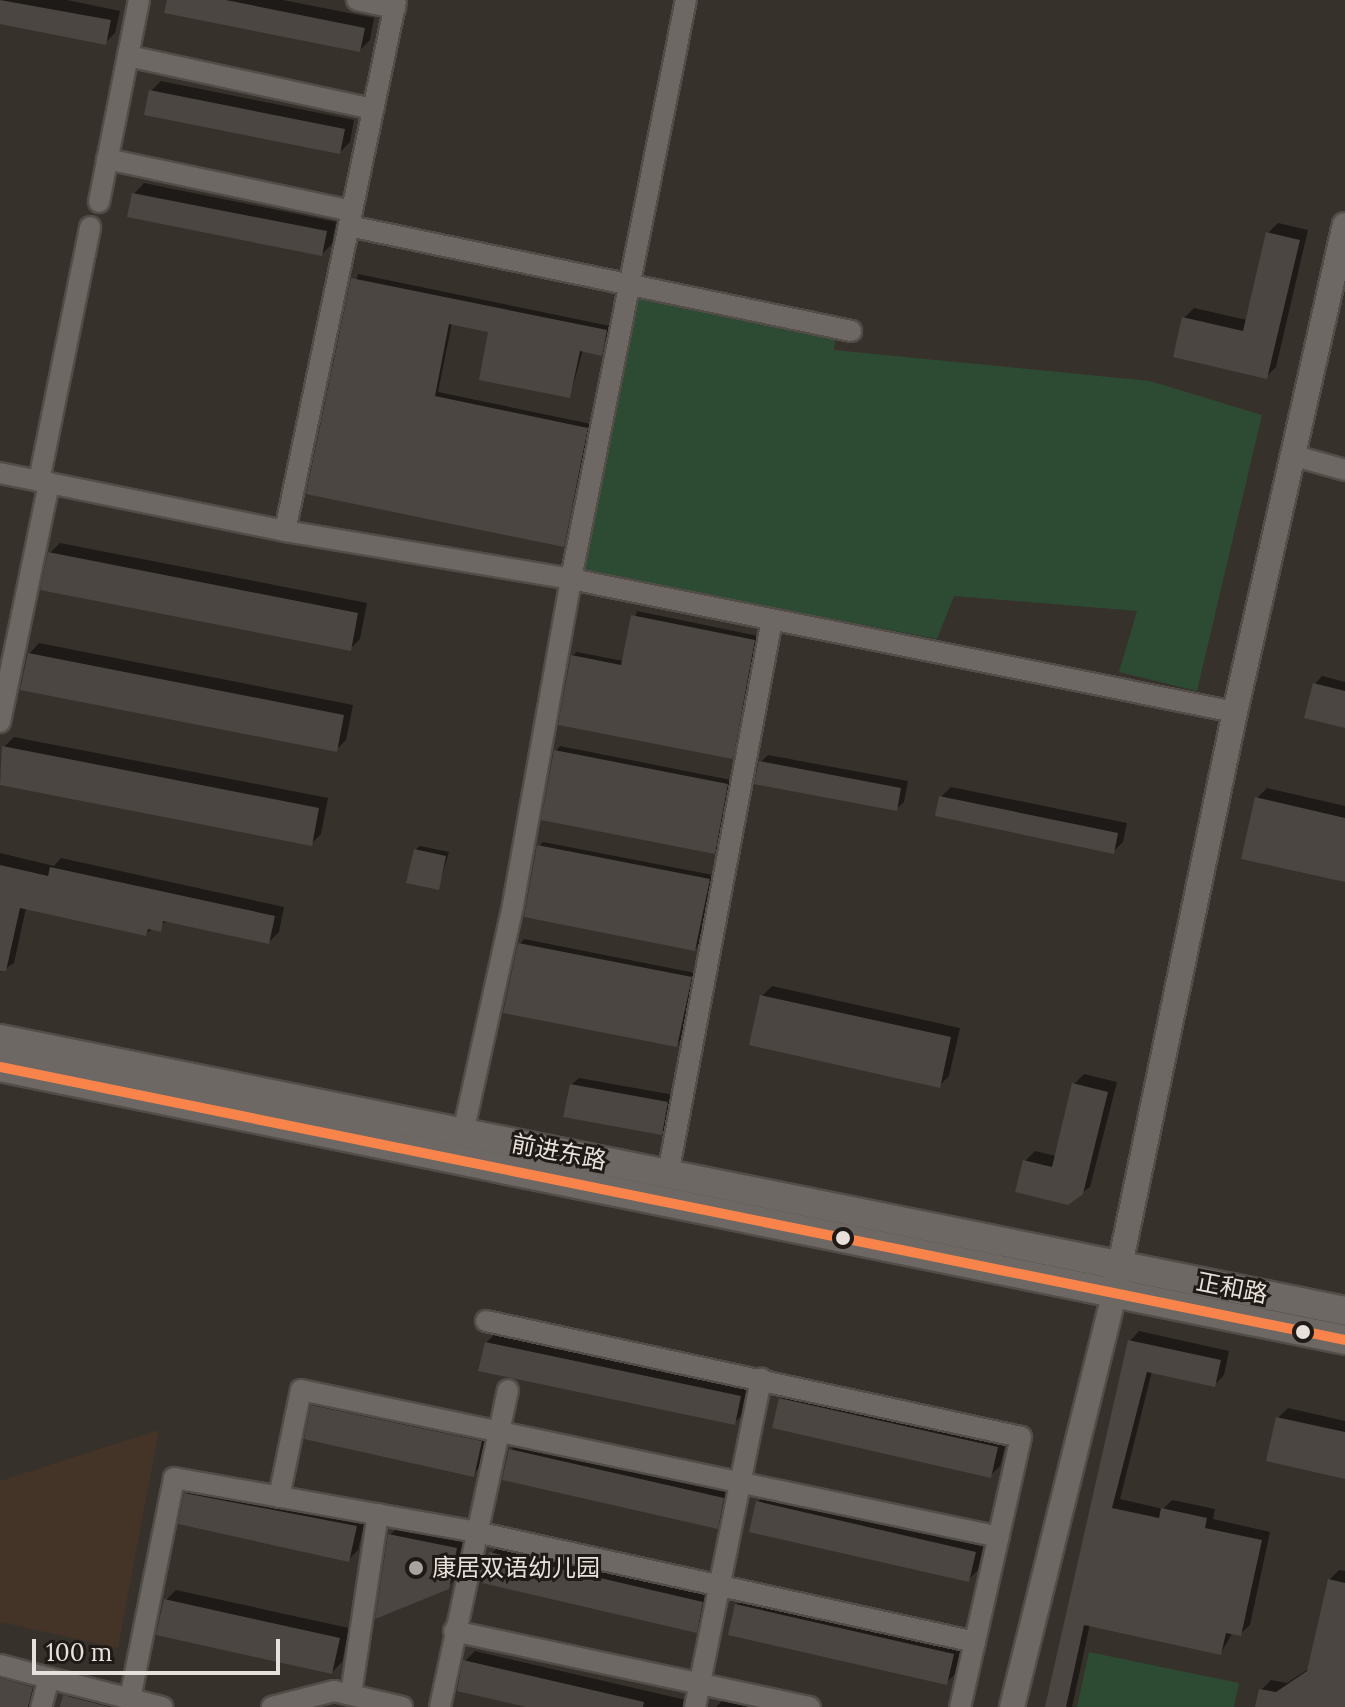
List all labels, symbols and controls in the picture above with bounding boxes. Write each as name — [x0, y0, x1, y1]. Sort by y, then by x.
street label: 前进东路 — [509, 1129, 609, 1175]
unlabelled marker — [835, 1230, 851, 1246]
street label: 正和路 — [1194, 1267, 1270, 1309]
unlabelled marker — [1295, 1324, 1311, 1340]
place label: 康居双语幼儿园 — [432, 1554, 600, 1582]
marker: 康居双语幼儿园 — [407, 1559, 425, 1577]
scale bar — [36, 1623, 284, 1673]
text: 100 m — [46, 1637, 112, 1668]

